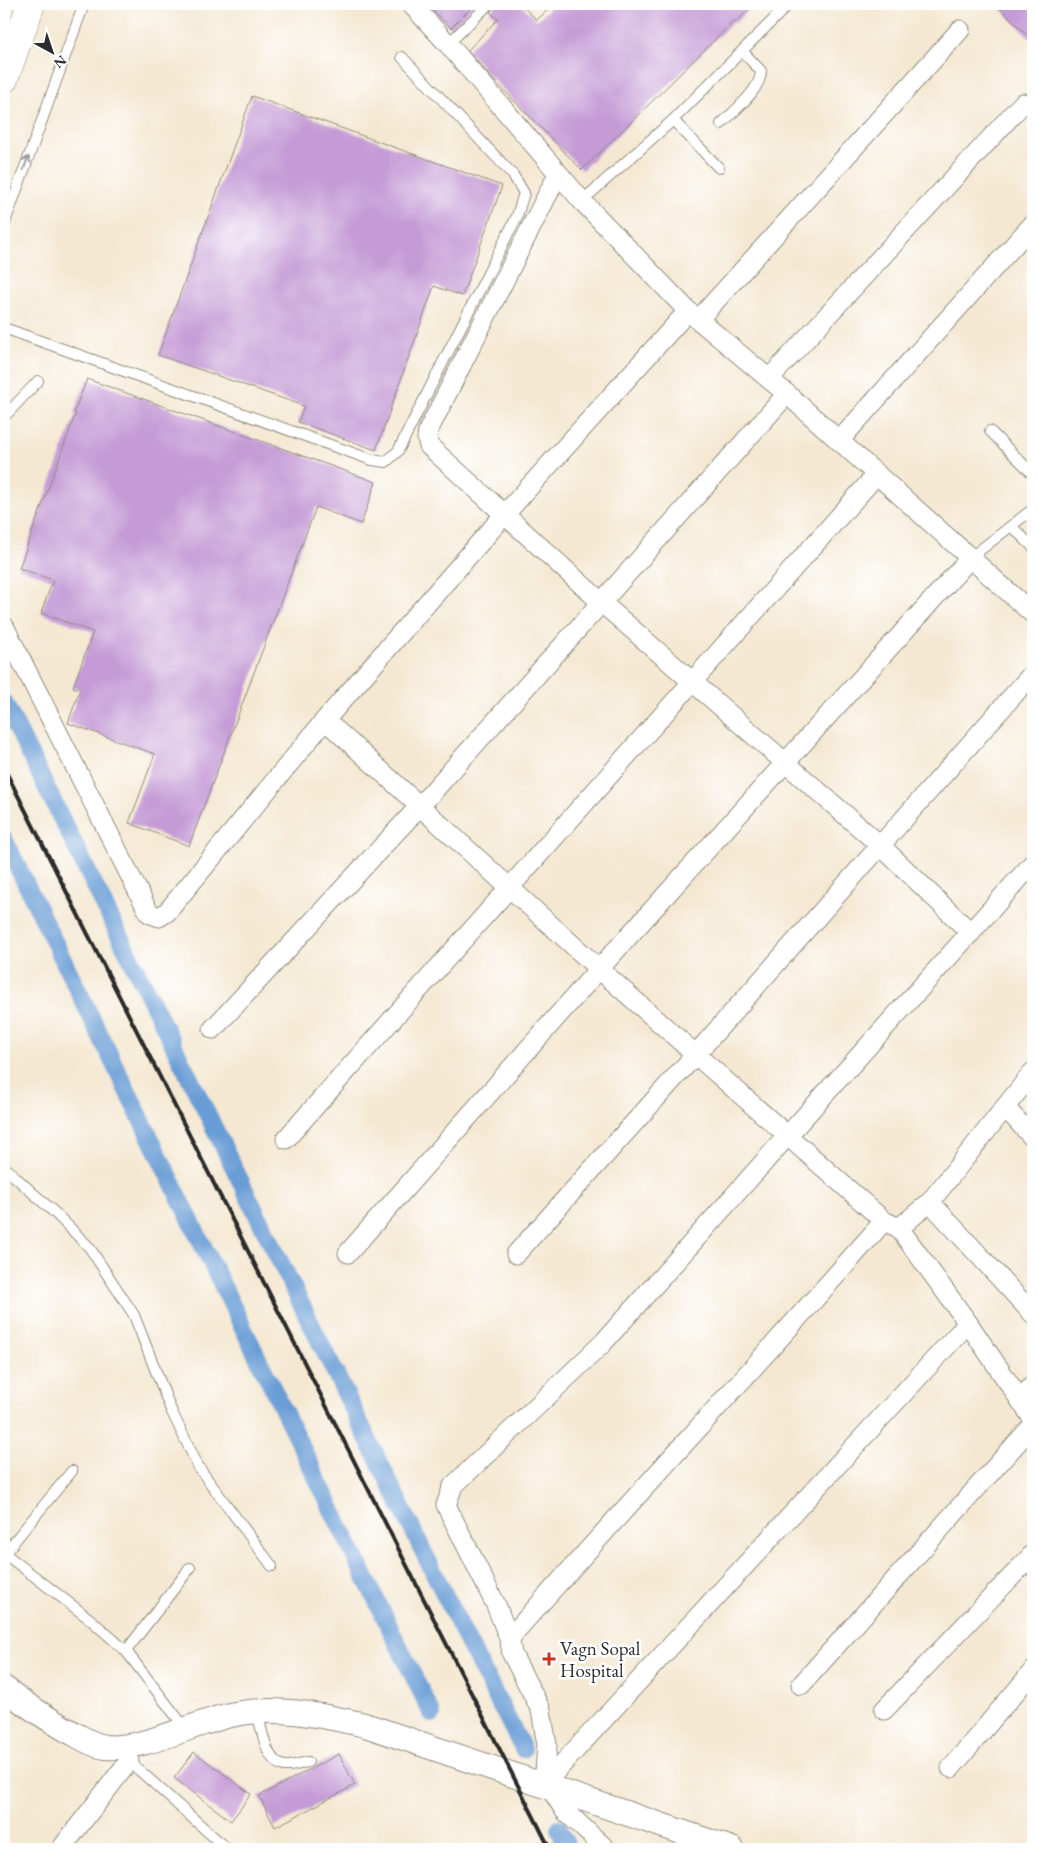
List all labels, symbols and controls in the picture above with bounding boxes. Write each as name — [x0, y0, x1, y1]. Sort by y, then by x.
north arrow — [28, 28, 78, 78]
text: N — [50, 51, 70, 73]
one-way arrow — [22, 156, 31, 171]
place label: Vagn Sopal Hospital — [560, 1636, 641, 1683]
marker: Vagn Sopal Hospital — [542, 1652, 556, 1666]

